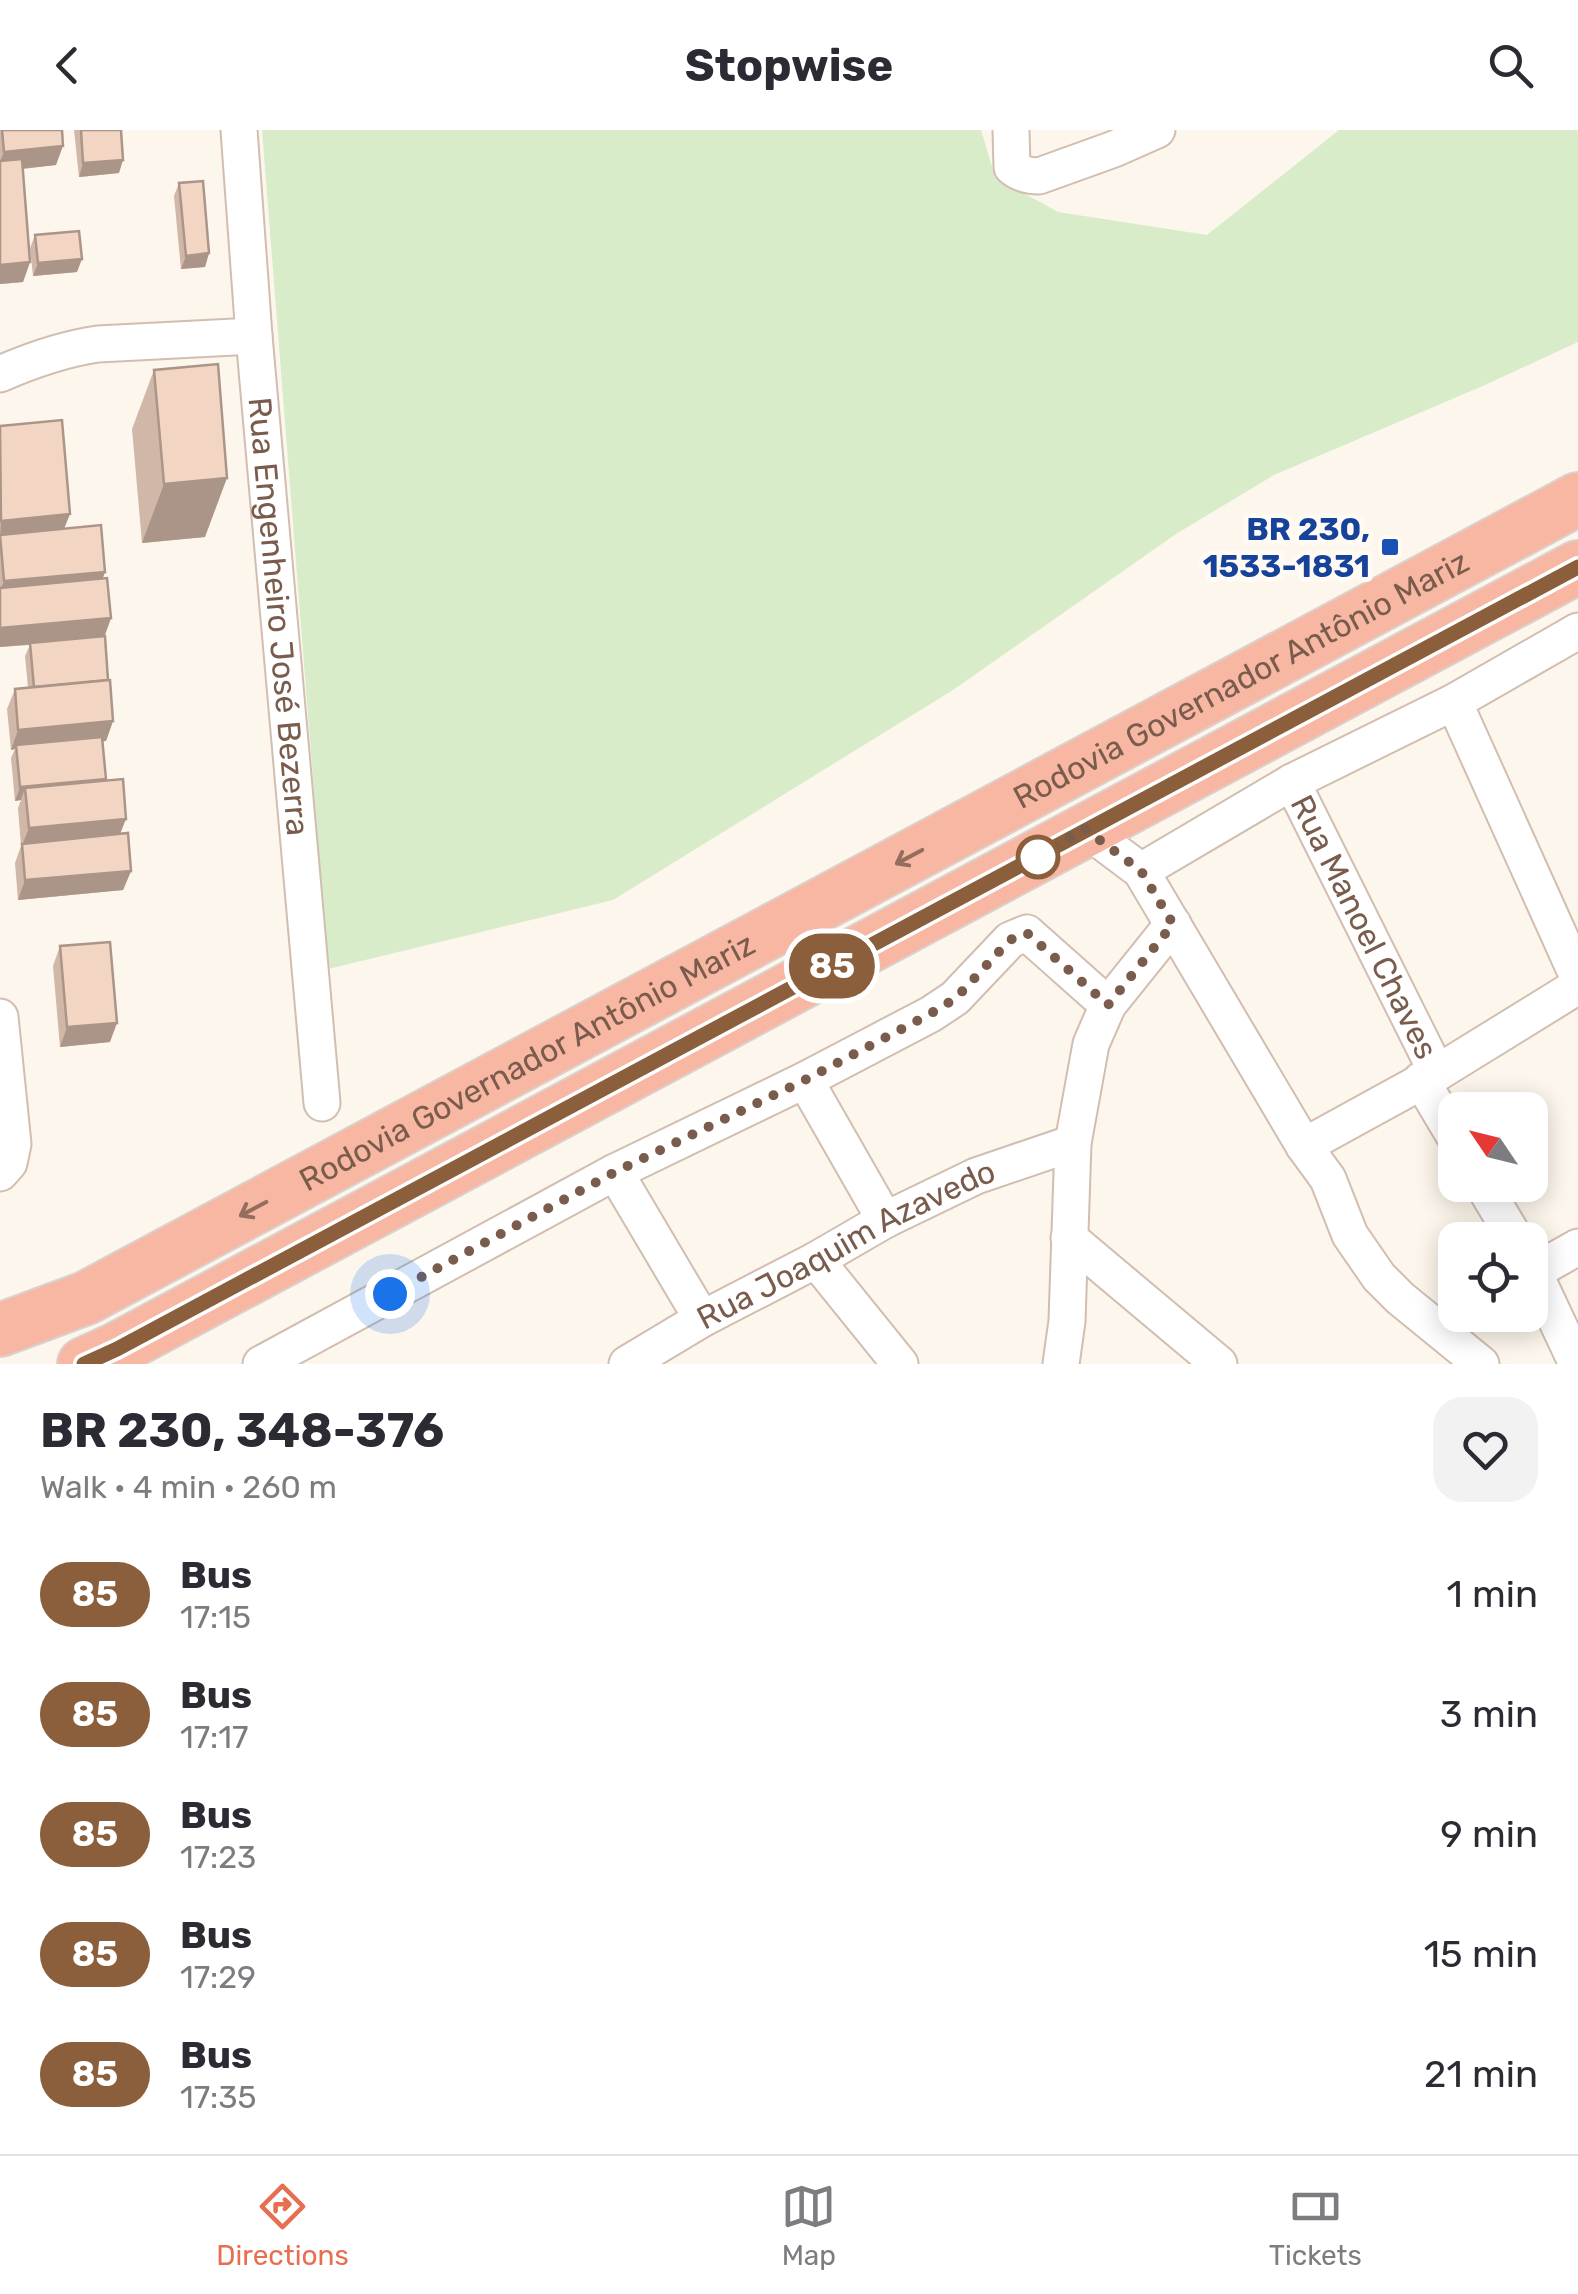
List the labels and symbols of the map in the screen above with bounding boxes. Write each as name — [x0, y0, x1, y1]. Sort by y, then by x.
street label: Rua Engenheiro José Bezerra — [240, 395, 317, 837]
place label: BR 230, 1533-1831 — [1203, 510, 1370, 585]
marker: BR 230, 1533-1831 — [1379, 536, 1401, 558]
street label: Rodovia Governador Antônio Mariz — [1007, 542, 1475, 817]
street label: Rua Manoel Chaves — [1283, 789, 1446, 1065]
unlabelled marker — [1017, 836, 1059, 878]
one-way arrow — [895, 848, 925, 868]
street label: Rodovia Governador Antônio Mariz — [293, 924, 761, 1199]
line badge: 85 — [787, 934, 877, 998]
north arrow — [1438, 1092, 1548, 1202]
street label: Rua Joaquim Azavedo — [691, 1152, 1000, 1337]
one-way arrow — [238, 1200, 268, 1219]
your location — [365, 1269, 415, 1319]

